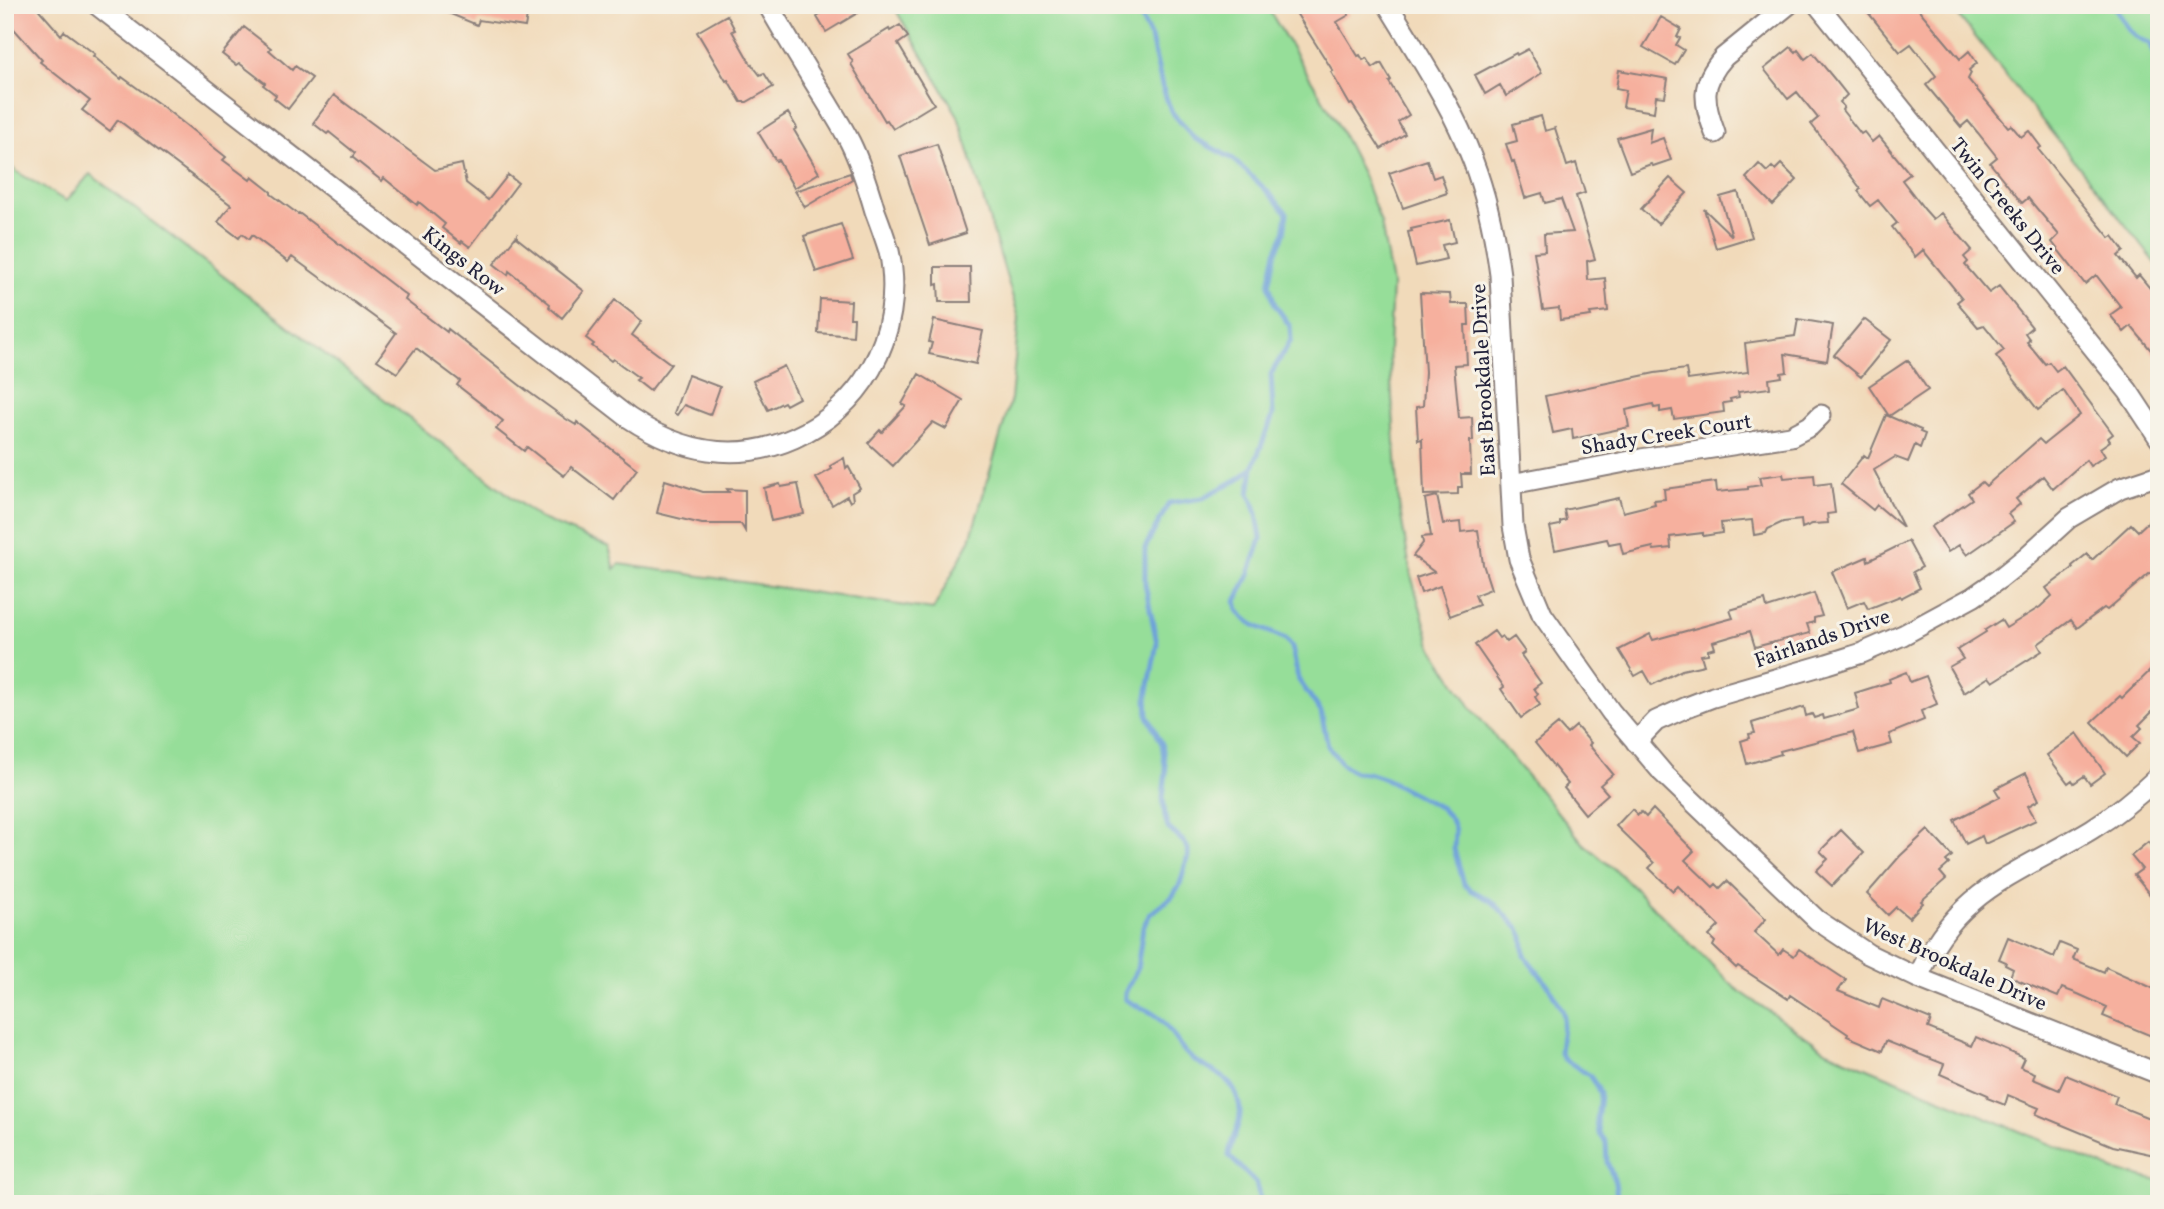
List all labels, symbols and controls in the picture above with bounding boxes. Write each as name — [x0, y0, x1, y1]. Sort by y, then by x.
street label: Twin Creeks Drive — [1942, 132, 2071, 282]
street label: Kings Row — [415, 221, 511, 304]
street label: East Brookdale Drive — [1465, 283, 1504, 477]
street label: Shady Creek Court — [1579, 408, 1754, 463]
street label: Fairlands Drive — [1751, 603, 1894, 676]
street label: West Brookdale Drive — [1858, 912, 2051, 1019]

